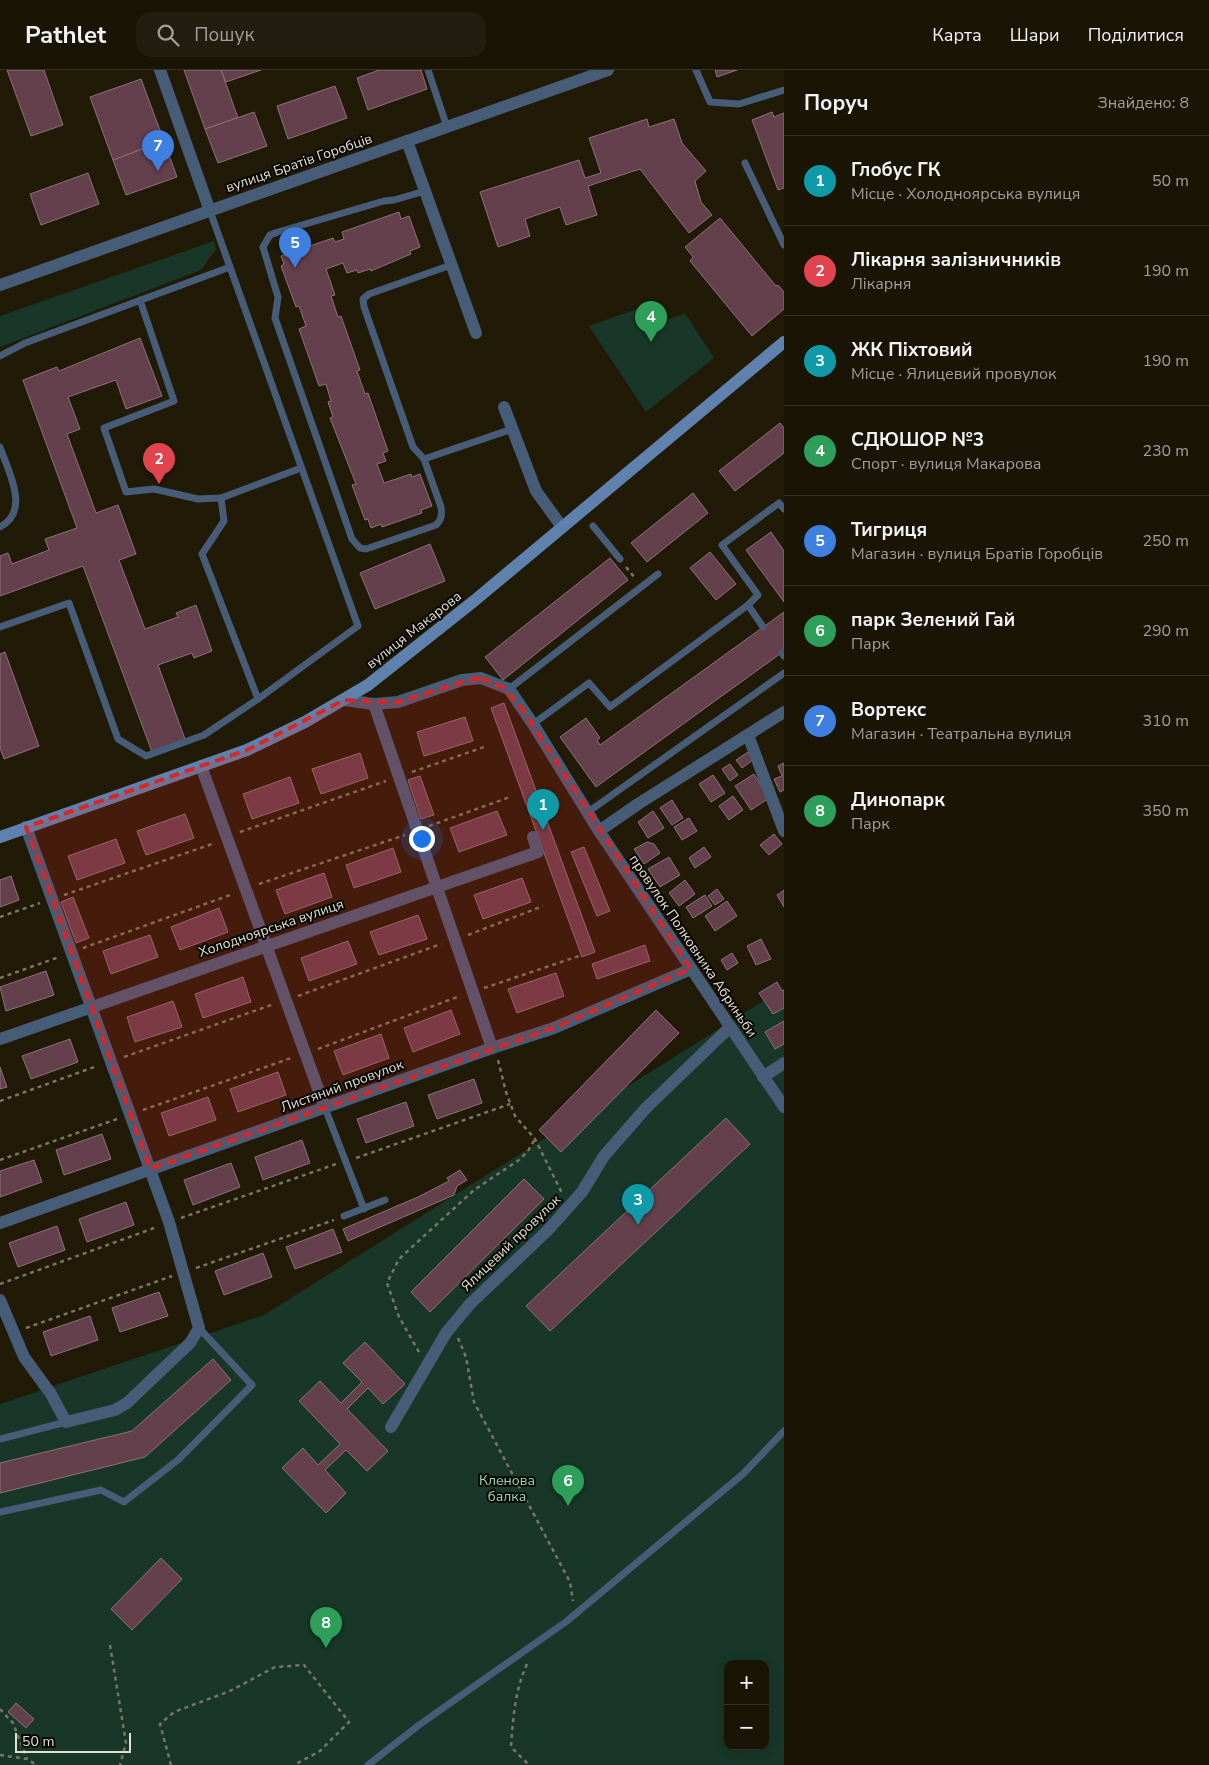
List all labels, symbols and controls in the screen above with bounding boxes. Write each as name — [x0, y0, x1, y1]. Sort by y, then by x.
search box — [136, 12, 486, 57]
text: Pathlet — [25, 19, 106, 51]
icon: search — [154, 21, 182, 49]
text: Пошук — [194, 22, 254, 48]
text: Карта — [932, 23, 982, 47]
text: Шари — [1010, 23, 1060, 47]
text: Поділитися — [1088, 23, 1184, 47]
text: Поруч — [804, 89, 869, 117]
text: Знайдено: 8 — [1097, 92, 1189, 114]
street label: вулиця Братів Горобців — [223, 129, 375, 197]
pin: 7 — [142, 130, 174, 171]
text: Глобус ГК — [851, 157, 941, 183]
text: 1 — [815, 170, 825, 192]
text: 50 m — [1152, 170, 1189, 192]
text: Місце · Холодноярська вулиця — [851, 183, 1080, 205]
pin: 5 — [279, 227, 311, 268]
text: Лікарня залізничників — [851, 247, 1061, 273]
text: 2 — [815, 260, 825, 282]
text: 190 m — [1142, 260, 1189, 282]
text: Лікарня — [851, 273, 911, 295]
pin: 4 — [635, 301, 667, 342]
text: ЖК Піхтовий — [851, 337, 972, 363]
text: 3 — [815, 350, 825, 372]
text: 190 m — [1142, 350, 1189, 372]
text: Місце · Ялицевий провулок — [851, 363, 1056, 385]
text: СДЮШОР №3 — [851, 427, 984, 453]
text: 4 — [815, 440, 825, 462]
text: 230 m — [1142, 440, 1189, 462]
pin: 2 — [143, 443, 175, 484]
text: Спорт · вулиця Макарова — [851, 453, 1041, 475]
text: Тигриця — [851, 517, 927, 543]
text: 5 — [815, 530, 825, 552]
text: 250 m — [1142, 530, 1189, 552]
text: Магазин · вулиця Братів Горобців — [851, 543, 1103, 565]
street label: вулиця Макарова — [362, 587, 466, 673]
text: парк Зелений Гай — [851, 607, 1015, 633]
text: 6 — [815, 620, 825, 642]
text: 290 m — [1142, 620, 1189, 642]
text: Парк — [851, 633, 890, 655]
text: Вортекс — [851, 697, 926, 723]
text: 7 — [815, 710, 825, 732]
text: 310 m — [1142, 710, 1189, 732]
text: Магазин · Театральна вулиця — [851, 723, 1072, 745]
text: Динопарк — [851, 787, 945, 813]
pin: 1 — [527, 789, 559, 830]
text: 8 — [815, 800, 825, 822]
text: 350 m — [1142, 800, 1189, 822]
text: Парк — [851, 813, 890, 835]
your location — [409, 826, 435, 852]
street label: провулок Полковника Абриньби — [625, 851, 761, 1041]
street label: Холодноярська вулиця — [196, 894, 346, 962]
street label: Листяний провулок — [278, 1055, 407, 1117]
pin: 3 — [622, 1184, 654, 1225]
street label: Ялицевий провулок — [457, 1190, 565, 1295]
pin: 6 — [552, 1465, 584, 1506]
park label: Кленова балка — [479, 1471, 535, 1506]
pin: 8 — [310, 1607, 342, 1648]
map controls — [724, 1660, 769, 1750]
button: + — [724, 1660, 769, 1705]
button: − — [724, 1705, 769, 1750]
scale bar — [15, 1730, 131, 1753]
text: 50 m — [22, 1732, 54, 1751]

